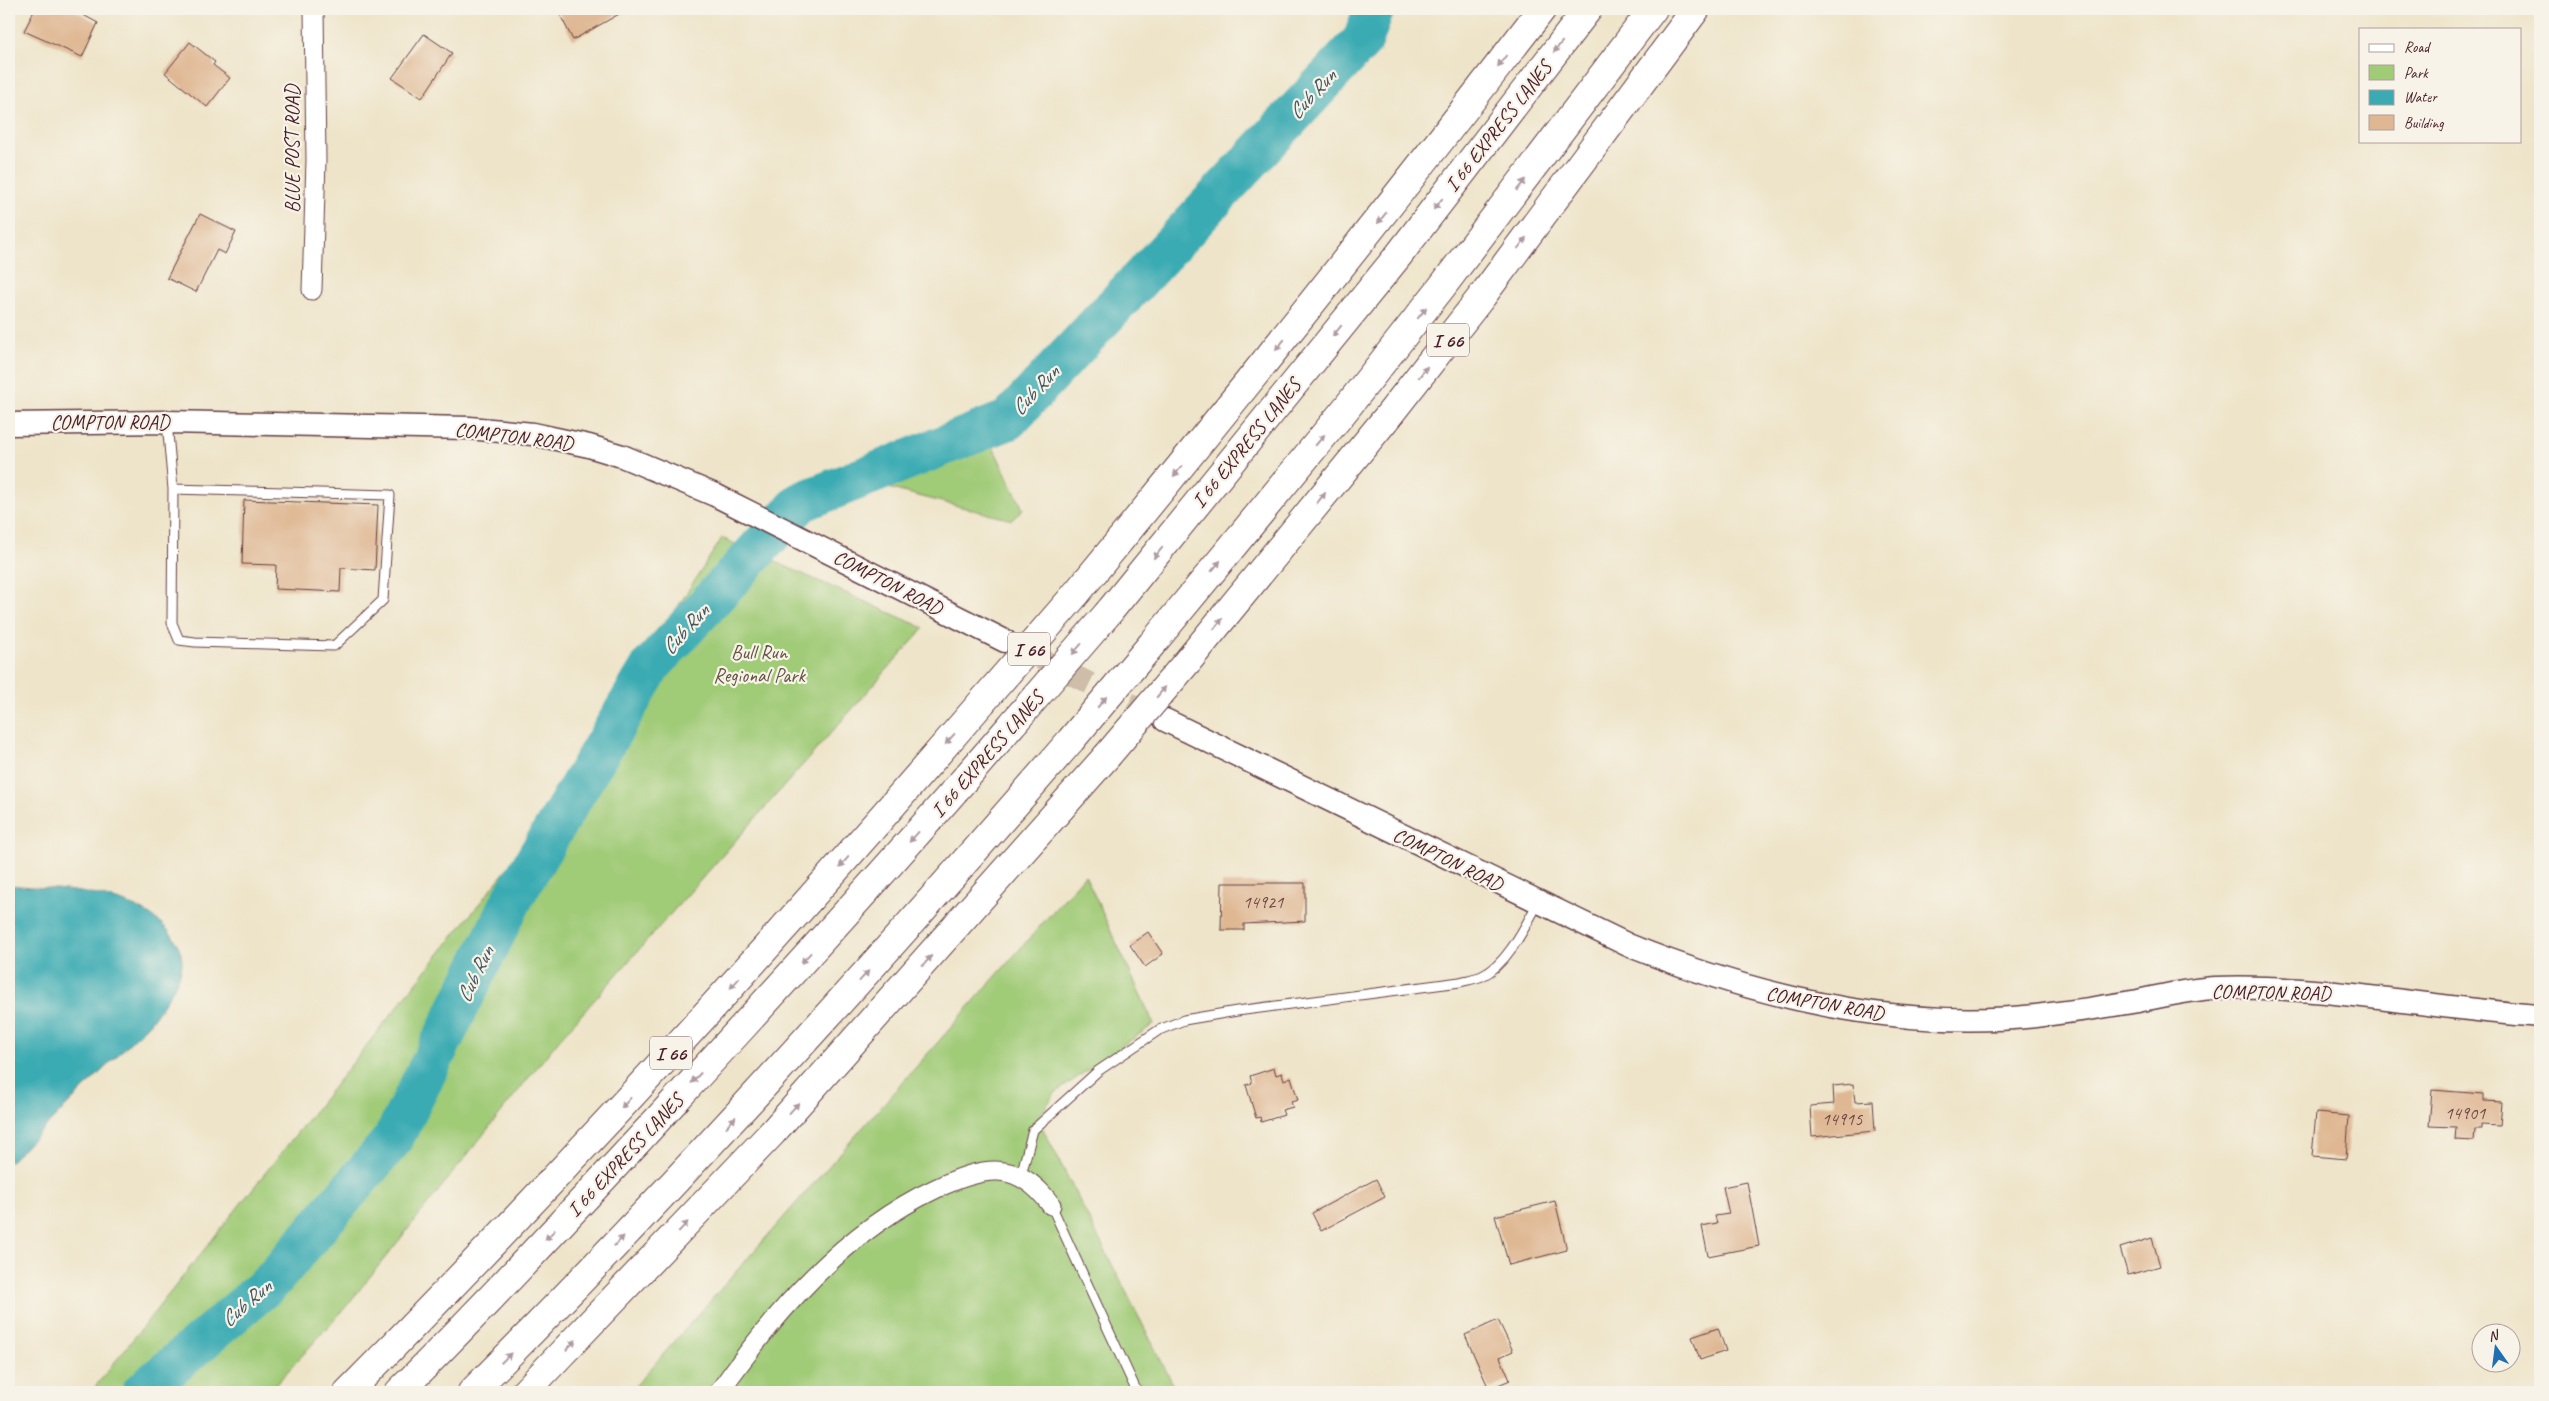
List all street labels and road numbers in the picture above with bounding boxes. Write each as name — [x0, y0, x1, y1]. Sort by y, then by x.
street label: I 66 EXPRESS LANES — [1439, 54, 1559, 197]
street label: BLUE POST ROAD — [280, 84, 305, 213]
road number: I 66 — [1427, 324, 1469, 356]
street label: I 66 EXPRESS LANES — [1187, 372, 1308, 513]
street label: COMPTON ROAD — [51, 410, 171, 435]
street label: COMPTON ROAD — [453, 417, 576, 456]
street label: COMPTON ROAD — [829, 544, 948, 621]
road number: I 66 — [1008, 633, 1050, 666]
street label: I 66 EXPRESS LANES — [926, 684, 1051, 823]
street label: COMPTON ROAD — [1389, 822, 1508, 897]
street label: COMPTON ROAD — [2211, 979, 2332, 1006]
street label: COMPTON ROAD — [1764, 981, 1887, 1026]
road number: I 66 — [650, 1036, 692, 1070]
street label: I 66 EXPRESS LANES — [562, 1087, 690, 1222]

